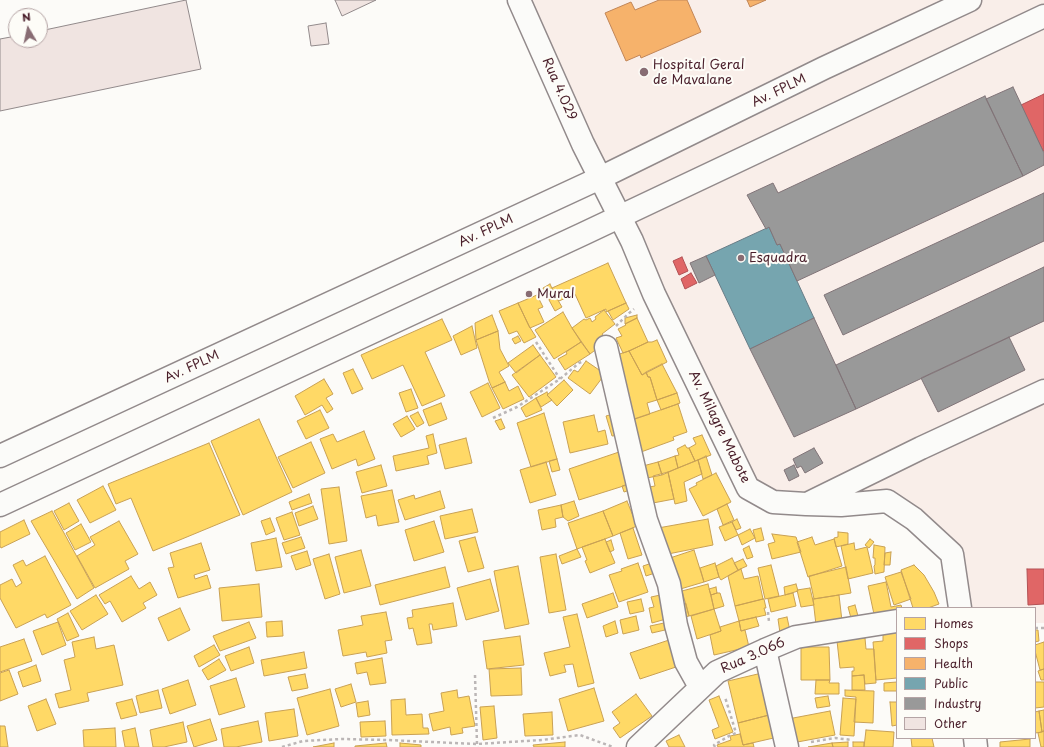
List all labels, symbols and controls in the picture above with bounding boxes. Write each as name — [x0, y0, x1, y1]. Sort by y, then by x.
north arrow — [8, 8, 48, 48]
text: N — [21, 8, 32, 26]
street label: Rua 4.029 — [538, 55, 580, 123]
place label: Hospital Geral de Mavalane — [653, 57, 744, 88]
marker: Hospital Geral de Mavalane — [638, 66, 650, 78]
street label: Av. FPLM — [749, 71, 809, 111]
street label: Av. FPLM — [456, 212, 516, 250]
place label: Esquadra — [749, 250, 807, 266]
marker: Esquadra — [736, 253, 746, 263]
place label: Mural — [537, 286, 575, 302]
marker: Mural — [524, 289, 534, 299]
street label: Av. FPLM — [162, 348, 222, 386]
street label: Av. Milagre Mabote — [685, 368, 753, 486]
legend — [896, 607, 1036, 739]
text: Homes — [934, 614, 973, 632]
text: Shops — [934, 634, 968, 652]
street label: Rua 3.066 — [718, 635, 788, 677]
text: Health — [934, 654, 973, 672]
text: Public — [934, 674, 968, 692]
text: Industry — [934, 694, 981, 712]
text: Other — [934, 714, 967, 732]

